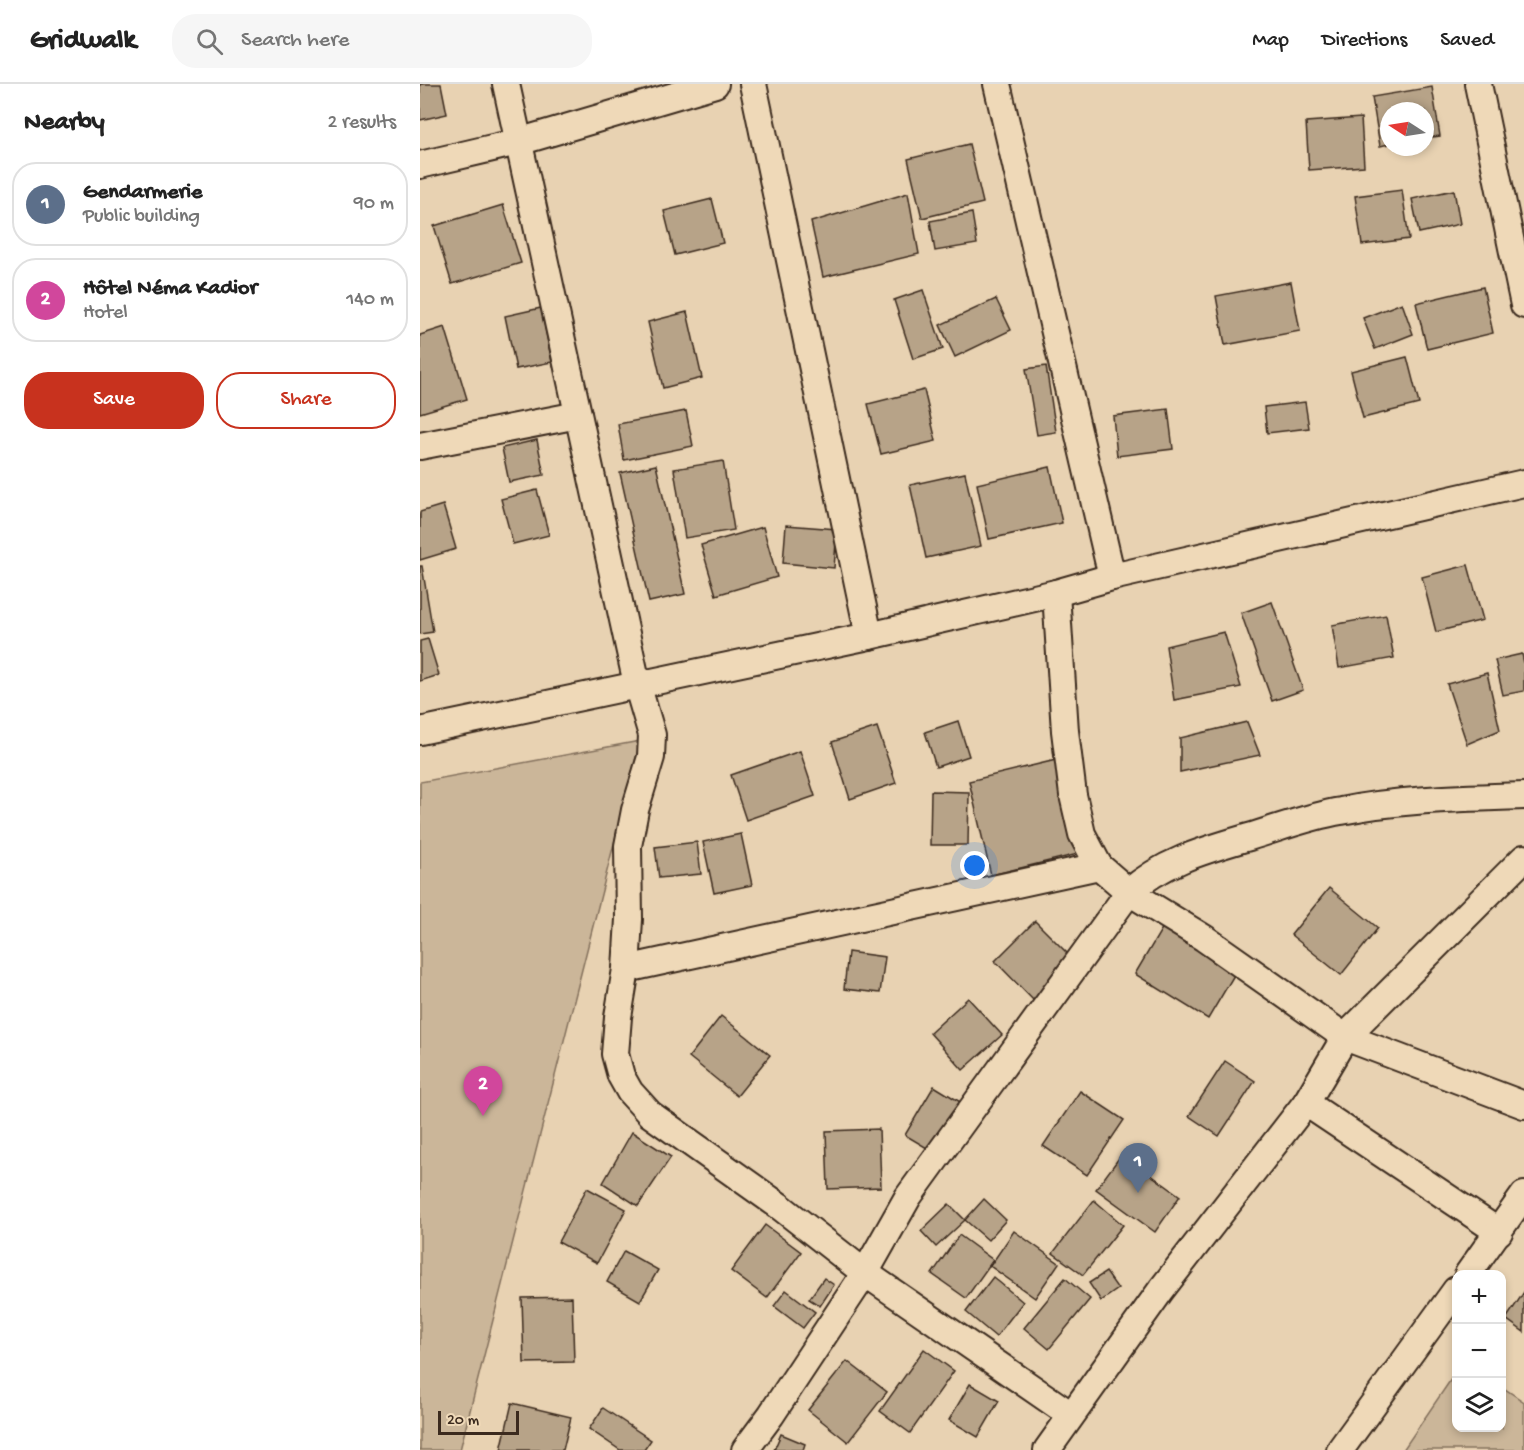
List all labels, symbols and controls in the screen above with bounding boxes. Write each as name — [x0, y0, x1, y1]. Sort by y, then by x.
search box — [172, 14, 592, 68]
text: Gridwalk — [30, 25, 136, 58]
icon: search — [193, 25, 226, 58]
text: Search here — [241, 28, 349, 54]
text: Map — [1252, 29, 1289, 54]
text: Directions — [1322, 29, 1407, 54]
text: Saved — [1440, 29, 1494, 54]
north arrow — [1380, 102, 1434, 156]
text: Nearby — [24, 108, 105, 139]
text: 2 results — [327, 112, 396, 135]
text: Gendarmerie — [83, 180, 202, 206]
text: 1 — [41, 193, 50, 216]
text: 90 m — [354, 193, 394, 216]
text: Public building — [83, 206, 200, 229]
text: Hôtel Néma Kadior — [83, 276, 257, 302]
text: 2 — [41, 289, 50, 312]
text: 140 m — [346, 289, 394, 312]
text: Hotel — [83, 302, 128, 325]
button: Save — [24, 372, 204, 429]
button: Share — [216, 372, 396, 429]
your location — [960, 851, 989, 880]
pin: 2 — [464, 1066, 502, 1116]
pin: 1 — [1118, 1144, 1158, 1193]
map controls — [1452, 1270, 1506, 1432]
button: + — [1452, 1270, 1506, 1324]
button: − — [1452, 1324, 1506, 1378]
button: layers — [1452, 1378, 1506, 1432]
scale bar — [438, 1408, 519, 1436]
text: 20 m — [447, 1412, 479, 1431]

